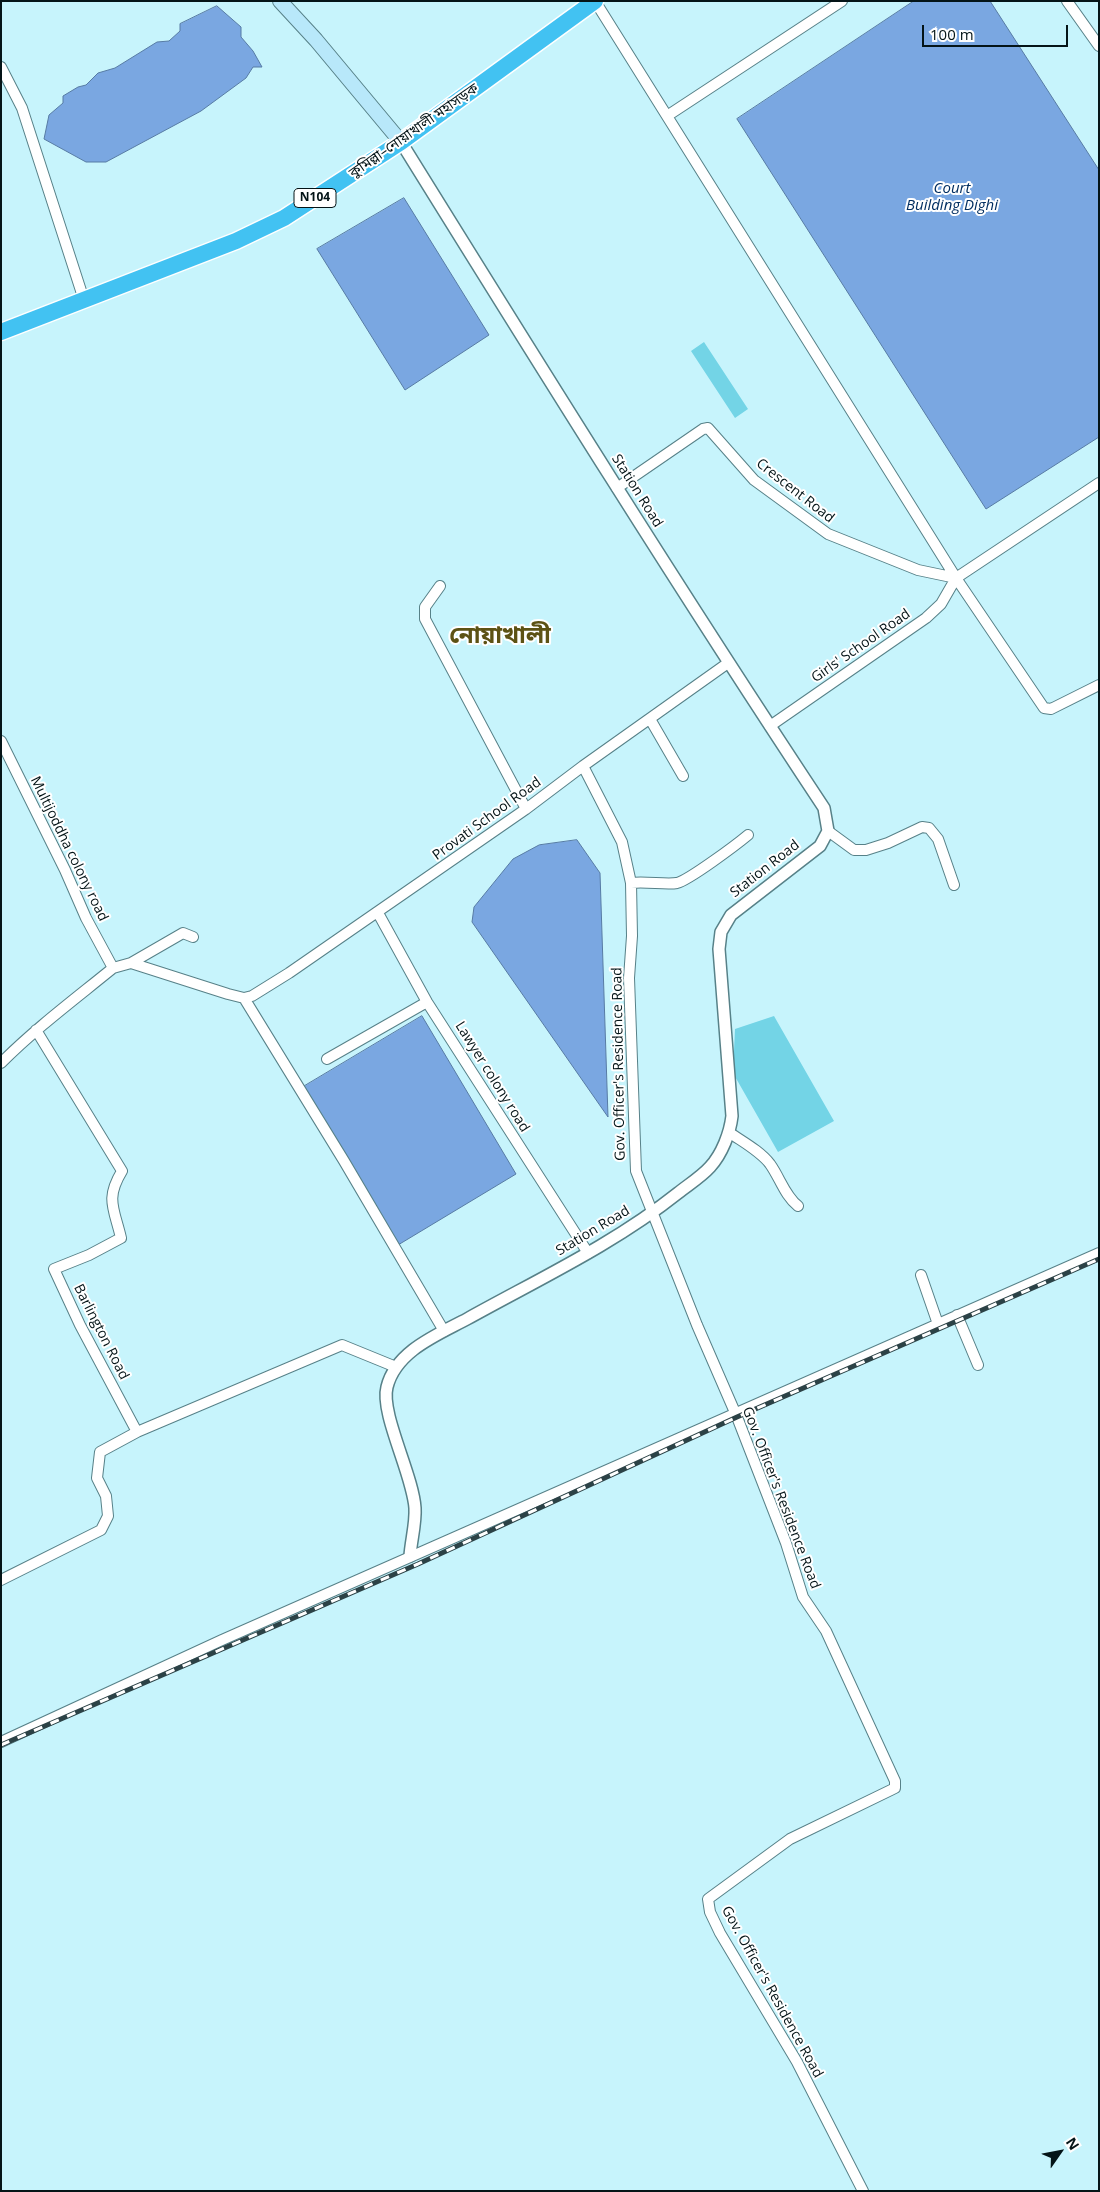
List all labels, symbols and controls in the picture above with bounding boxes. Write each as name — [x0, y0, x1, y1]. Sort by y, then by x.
scale bar — [925, 15, 1071, 47]
text: 100 m — [930, 24, 974, 44]
street label: কুমিল্লা–নোয়াখালী মহাসড়ক — [346, 80, 482, 182]
water label: Court Building Dighi — [906, 180, 998, 215]
road number: N104 — [294, 188, 336, 208]
street label: Station Road — [608, 451, 666, 531]
street label: Crescent Road — [753, 455, 837, 527]
street label: Girls' School Road — [808, 606, 914, 686]
district label: নোয়াখালী — [449, 622, 551, 650]
street label: Multijoddha colony road — [27, 774, 111, 924]
street label: Provati School Road — [430, 774, 544, 864]
street label: Station Road — [727, 837, 803, 901]
street label: Gov. Officer's Residence Road — [609, 967, 629, 1161]
street label: Lawyer colony road — [451, 1019, 533, 1135]
street label: Station Road — [553, 1202, 633, 1260]
street label: Barlington Road — [70, 1281, 132, 1383]
street label: Gov. Officer's Residence Road — [738, 1405, 824, 1591]
street label: Gov. Officer's Residence Road — [718, 1903, 826, 2081]
north arrow — [1035, 2127, 1085, 2177]
text: N — [1062, 2134, 1084, 2154]

